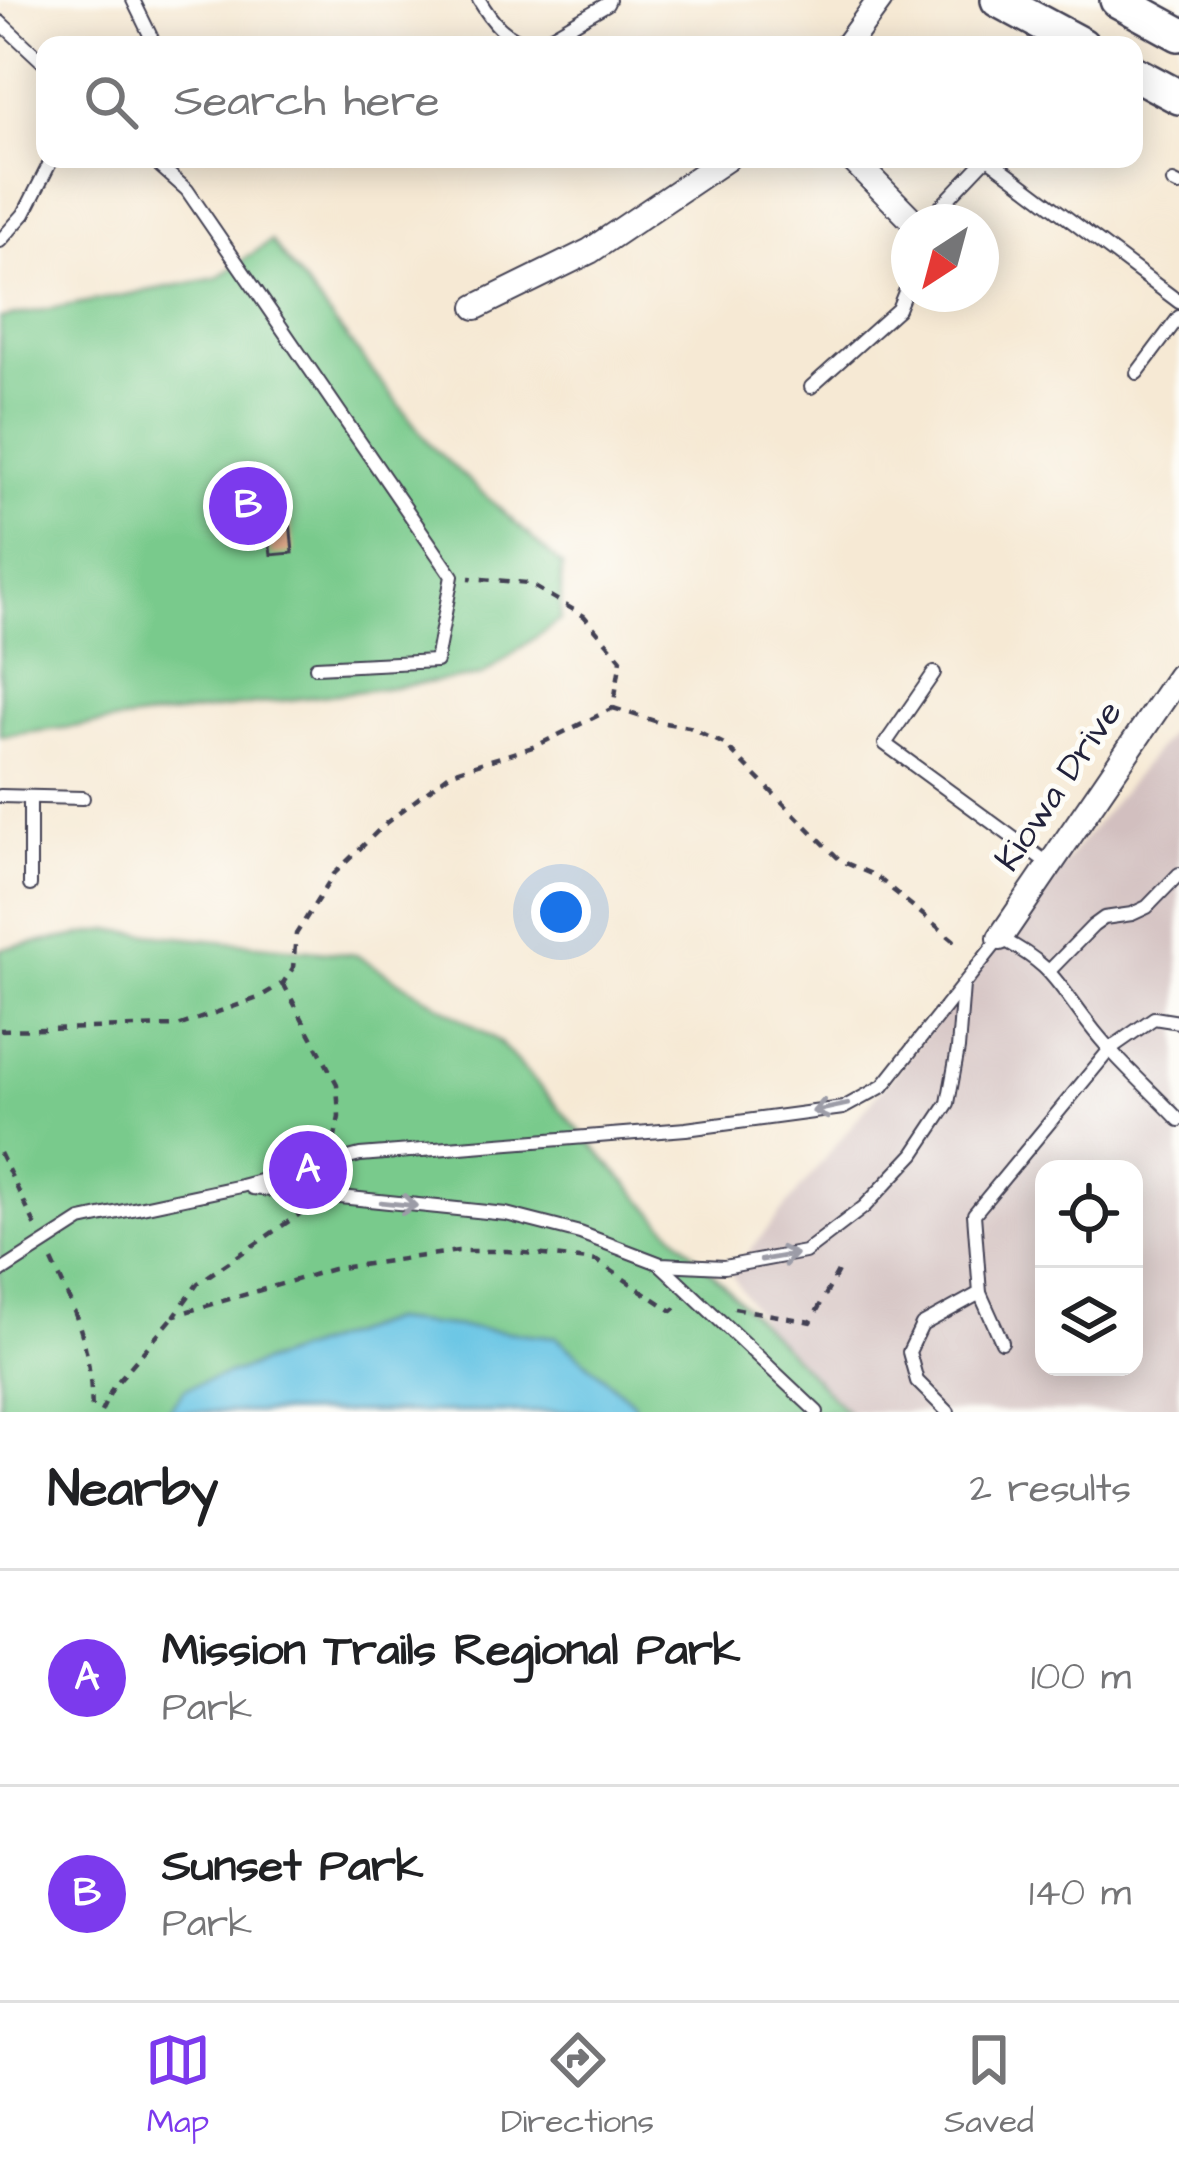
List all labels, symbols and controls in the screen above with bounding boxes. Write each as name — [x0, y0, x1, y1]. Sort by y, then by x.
search box — [36, 36, 1143, 168]
icon: search — [78, 69, 144, 135]
text: Search here — [174, 71, 440, 133]
north arrow — [891, 204, 999, 312]
pin: B — [209, 461, 287, 551]
street label: Kiowa Drive — [983, 690, 1135, 882]
your location — [531, 882, 591, 942]
one-way arrow — [812, 1098, 851, 1120]
pin: A — [269, 1125, 347, 1215]
map controls — [1035, 1160, 1143, 1376]
button: locate — [1035, 1160, 1143, 1268]
one-way arrow — [379, 1193, 418, 1216]
one-way arrow — [759, 1245, 798, 1267]
button: layers — [1035, 1268, 1143, 1376]
text: Nearby — [48, 1455, 218, 1526]
text: 2 results — [970, 1463, 1131, 1517]
text: Mission Trails Regional Park — [162, 1620, 740, 1682]
text: A — [75, 1651, 99, 1705]
text: 100 m — [1031, 1651, 1131, 1705]
text: Park — [162, 1682, 252, 1736]
text: Sunset Park — [162, 1836, 423, 1898]
text: B — [73, 1867, 101, 1921]
text: 140 m — [1029, 1867, 1131, 1921]
text: Park — [162, 1898, 252, 1952]
tab: Map — [145, 2027, 211, 2145]
tab: Directions — [501, 2027, 654, 2145]
tab: Saved — [944, 2027, 1034, 2145]

